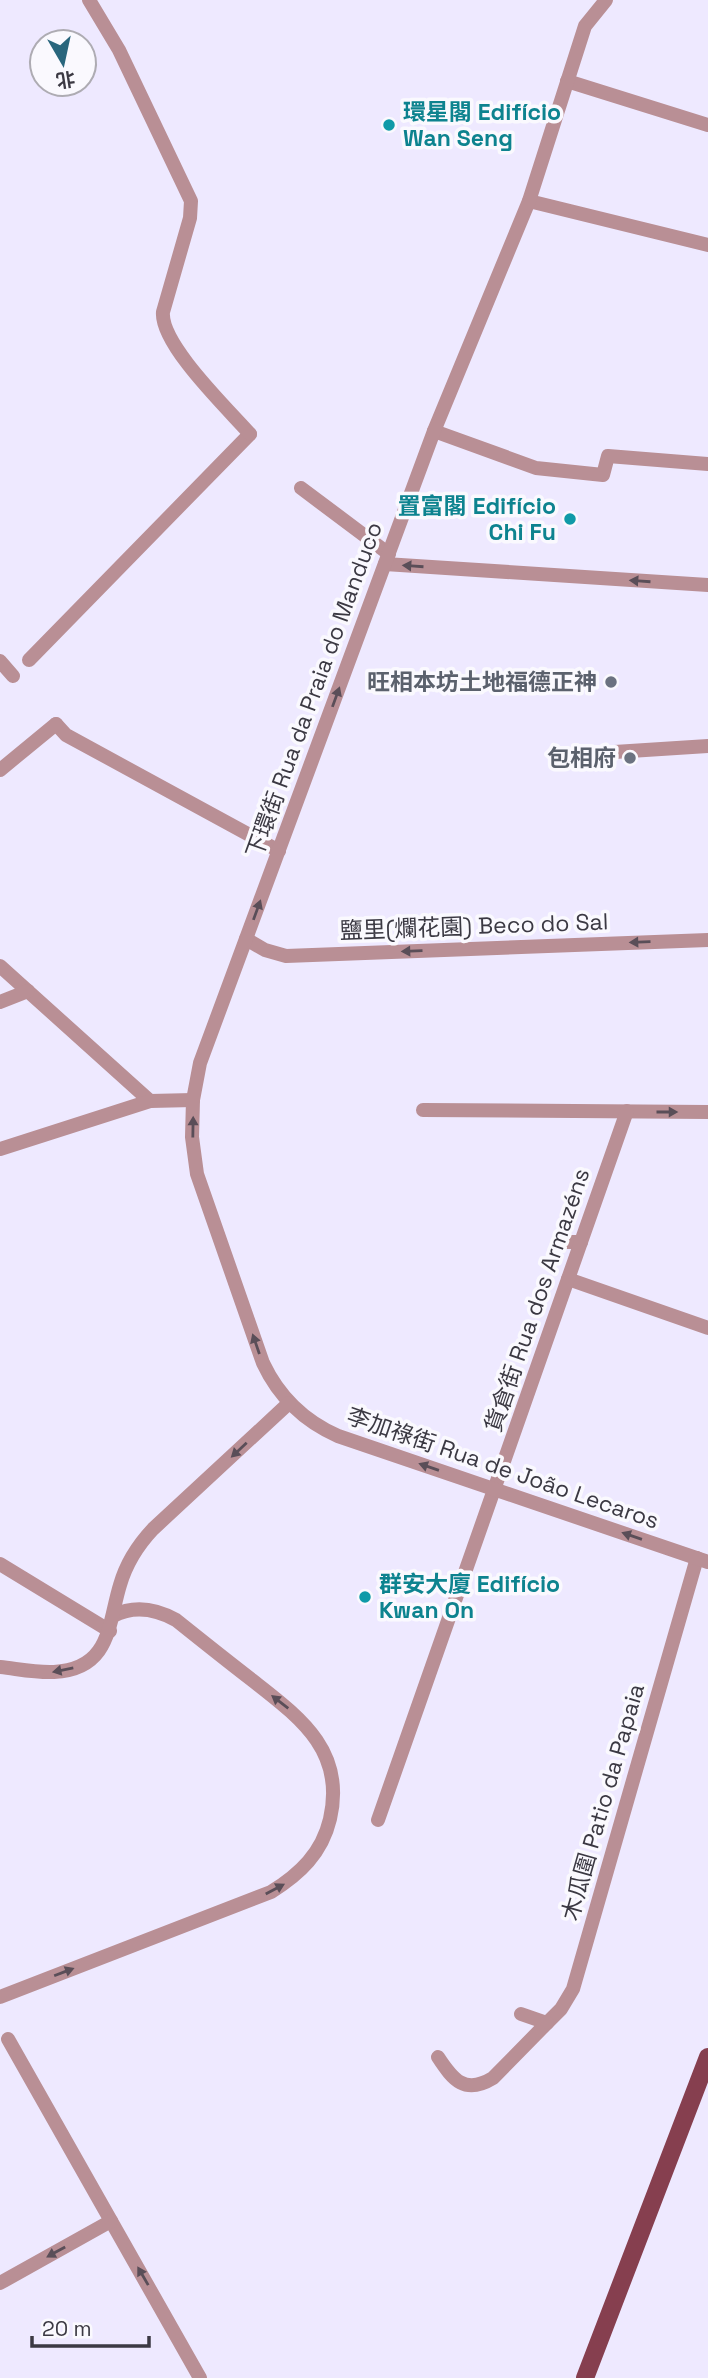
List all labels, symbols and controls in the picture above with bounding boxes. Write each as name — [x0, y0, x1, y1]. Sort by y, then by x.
north arrow — [28, 28, 98, 98]
text: 北 — [54, 65, 77, 93]
place label: 環星閣 Edifício Wan Seng — [403, 97, 561, 153]
marker: 環星閣 Edifício Wan Seng — [381, 117, 397, 133]
place label: 置富閣 Edifício Chi Fu — [398, 491, 556, 547]
marker: 置富閣 Edifício Chi Fu — [562, 511, 578, 527]
street label: 下環街 Rua da Praia do Manduco — [239, 518, 389, 862]
one-way arrow — [402, 560, 424, 571]
one-way arrow — [629, 575, 651, 586]
place label: 旺相本坊土地福德正神 — [367, 667, 597, 697]
marker: 旺相本坊土地福德正神 — [603, 674, 619, 690]
one-way arrow — [331, 687, 342, 708]
place label: 包相府 — [547, 743, 616, 773]
marker: 包相府 — [622, 750, 638, 766]
one-way arrow — [252, 900, 263, 921]
street label: 鹽里(爛花園) Beco do Sal — [339, 906, 609, 946]
one-way arrow — [629, 937, 651, 948]
one-way arrow — [401, 945, 423, 957]
one-way arrow — [657, 1106, 679, 1118]
one-way arrow — [187, 1116, 199, 1138]
street label: 貨倉街 Rua dos Armazéns — [478, 1164, 596, 1436]
one-way arrow — [250, 1334, 261, 1355]
street label: 李加祿街 Rua de João Lecaros — [343, 1400, 663, 1536]
one-way arrow — [231, 1441, 248, 1457]
one-way arrow — [419, 1461, 440, 1472]
one-way arrow — [621, 1530, 642, 1541]
place label: 群安大廈 Edifício Kwan On — [379, 1569, 560, 1625]
marker: 群安大廈 Edifício Kwan On — [357, 1589, 373, 1605]
one-way arrow — [52, 1664, 74, 1675]
street label: 木瓜圍 Patio da Papaia — [555, 1680, 651, 1924]
one-way arrow — [272, 1695, 290, 1710]
one-way arrow — [265, 1883, 285, 1894]
one-way arrow — [53, 1966, 74, 1977]
one-way arrow — [46, 2246, 65, 2258]
one-way arrow — [137, 2266, 149, 2286]
scale bar — [32, 2304, 149, 2348]
text: 20 m — [42, 2315, 92, 2342]

